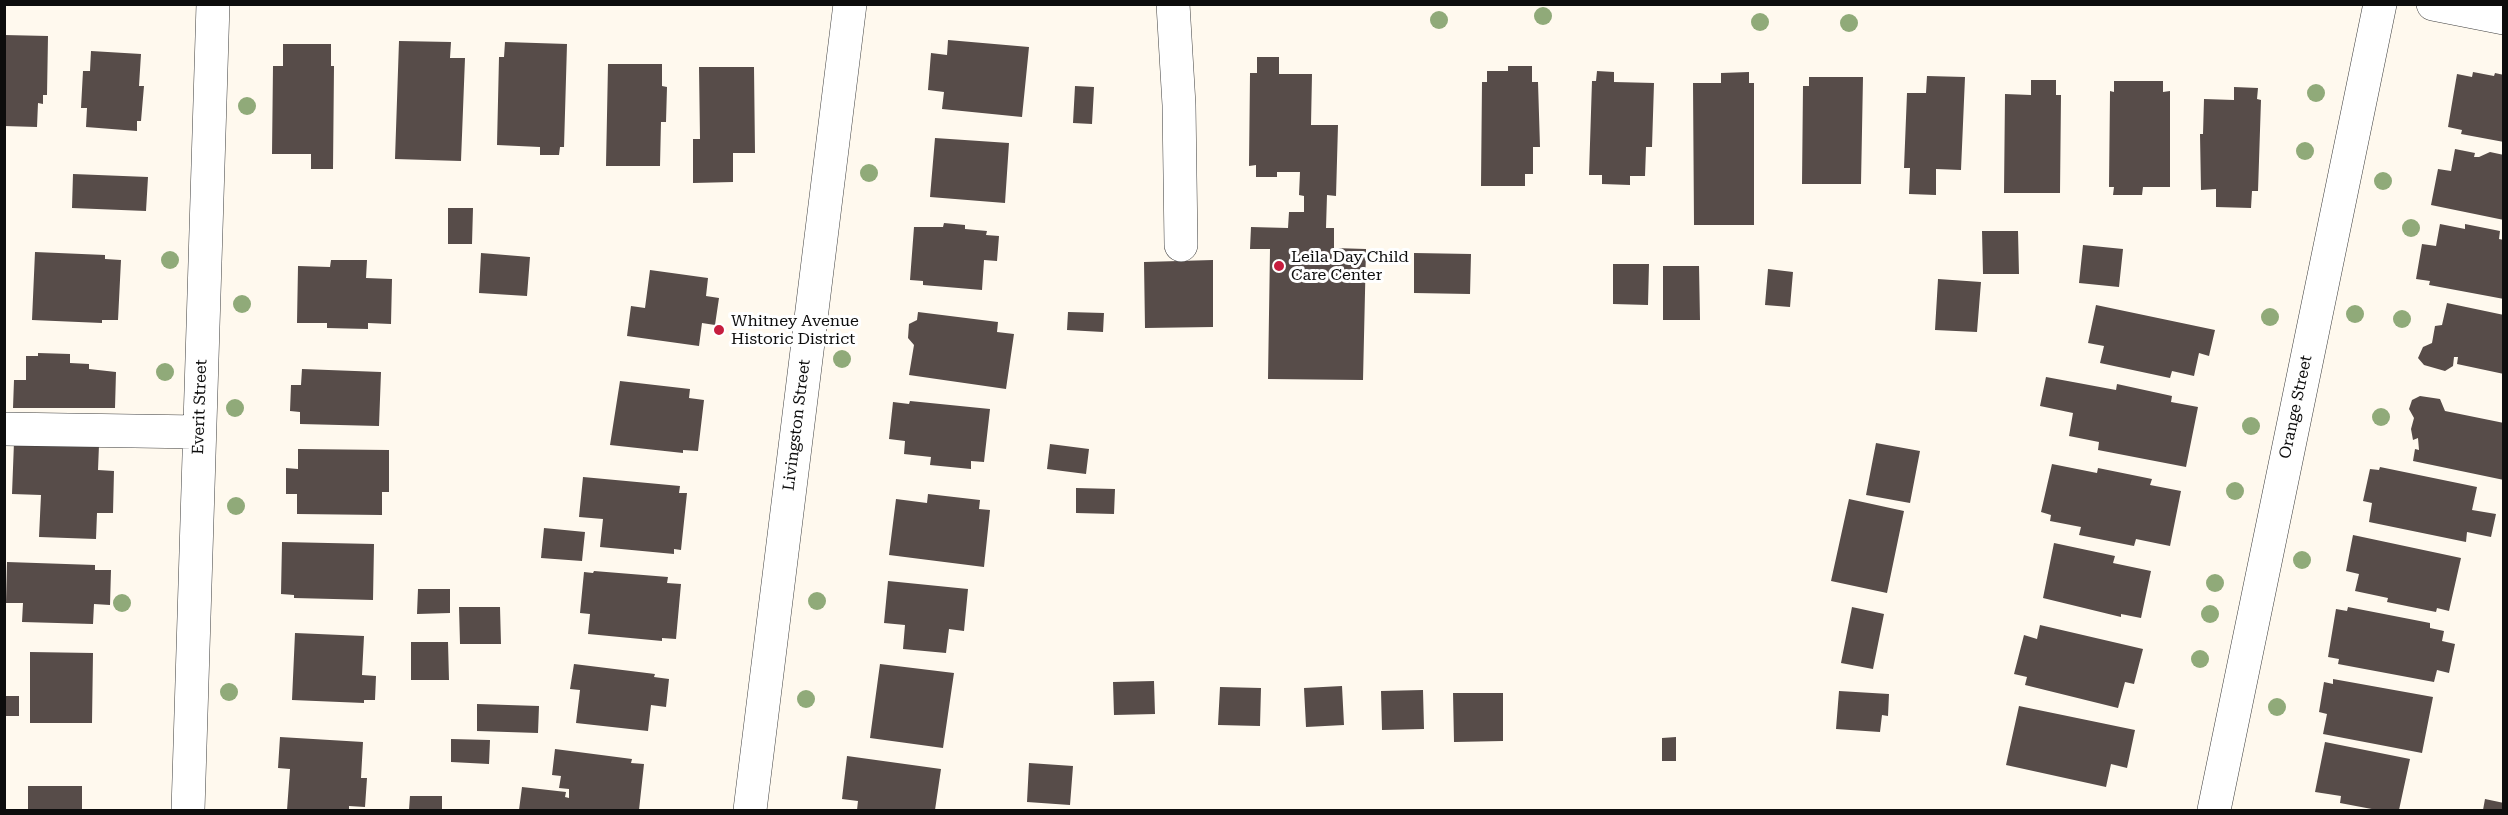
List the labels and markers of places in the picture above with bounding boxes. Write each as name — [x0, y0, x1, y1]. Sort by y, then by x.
place label: Leila Day Child Care Center — [1291, 247, 1409, 285]
marker: Leila Day Child Care Center — [1272, 259, 1286, 273]
place label: Whitney Avenue Historic District — [731, 311, 859, 349]
marker: Whitney Avenue Historic District — [712, 323, 726, 337]

